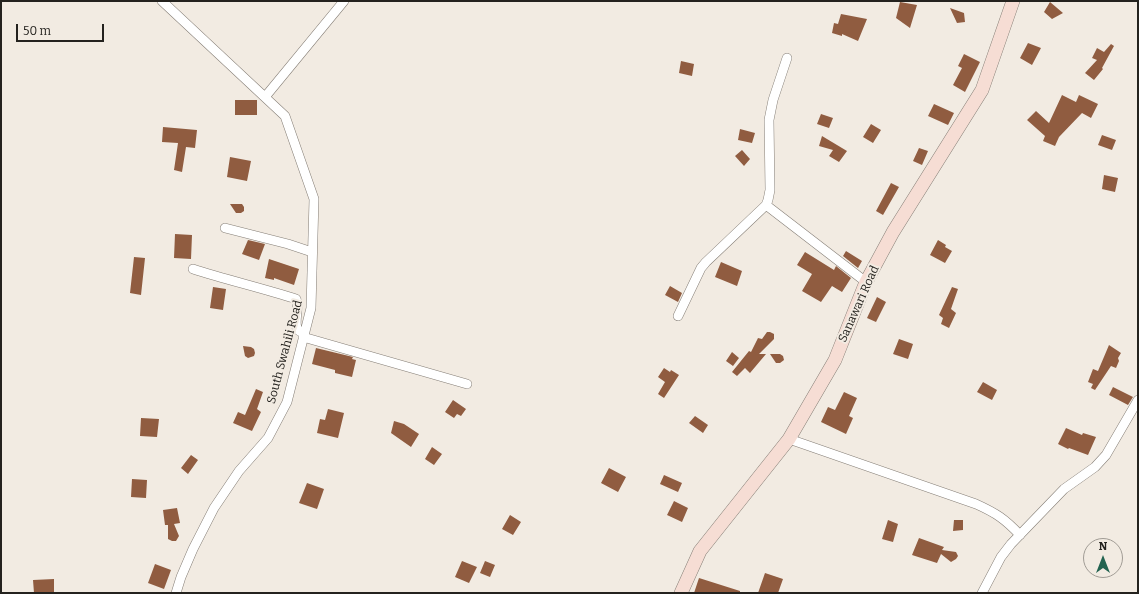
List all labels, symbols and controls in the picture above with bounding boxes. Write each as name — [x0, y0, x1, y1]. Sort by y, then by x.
scale bar — [18, 16, 106, 42]
text: 50 m — [23, 24, 51, 38]
street label: Sanawari Road — [836, 263, 882, 345]
street label: South Swahili Road — [264, 299, 306, 405]
north arrow — [1083, 538, 1123, 578]
text: N — [1099, 540, 1107, 553]

